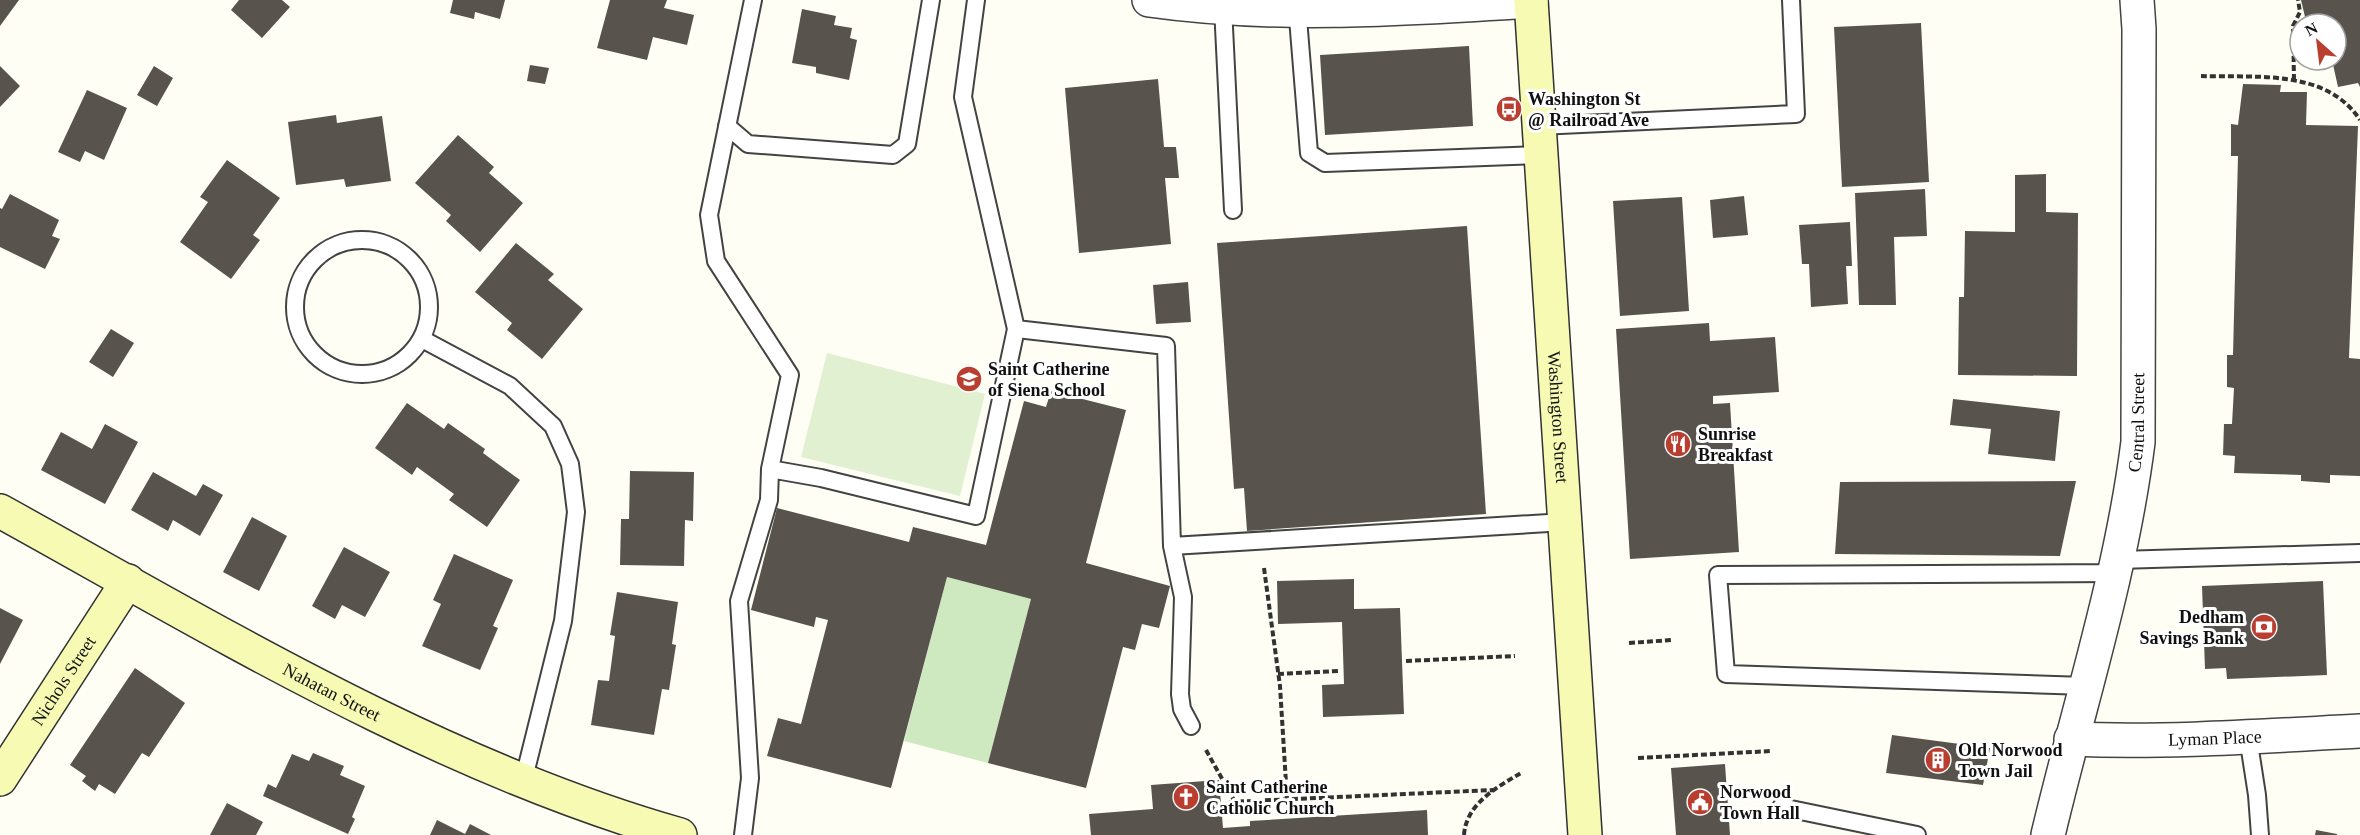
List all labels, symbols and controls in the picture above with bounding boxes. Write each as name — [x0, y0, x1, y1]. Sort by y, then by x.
north arrow — [2288, 12, 2348, 72]
text: N — [2302, 19, 2321, 39]
place label: Washington St @ Railroad Ave — [1528, 89, 1649, 130]
bus stop icon: Washington St @ Railroad Ave — [1494, 94, 1524, 124]
street label: Washington Street — [1544, 351, 1572, 484]
place label: Saint Catherine of Siena School — [988, 359, 1110, 400]
school or university icon: Saint Catherine of Siena School — [954, 364, 984, 394]
street label: Central Street — [2124, 373, 2148, 473]
place label: Sunrise Breakfast — [1698, 424, 1773, 465]
restaurant icon: Sunrise Breakfast — [1663, 429, 1693, 459]
place label: Dedham Savings Bank — [2139, 607, 2244, 648]
bank icon: Dedham Savings Bank — [2249, 612, 2279, 642]
street label: Nichols Street — [27, 632, 100, 729]
street label: Nahatan Street — [280, 659, 384, 725]
street label: Lyman Place — [2168, 726, 2262, 750]
place label: Old Norwood Town Jail — [1958, 740, 2063, 781]
building icon: Old Norwood Town Jail — [1923, 745, 1953, 775]
place label: Saint Catherine Catholic Church — [1206, 777, 1334, 818]
church icon: Saint Catherine Catholic Church — [1171, 782, 1201, 812]
place label: Norwood Town Hall — [1720, 782, 1800, 823]
public building icon: Norwood Town Hall — [1685, 787, 1715, 817]

